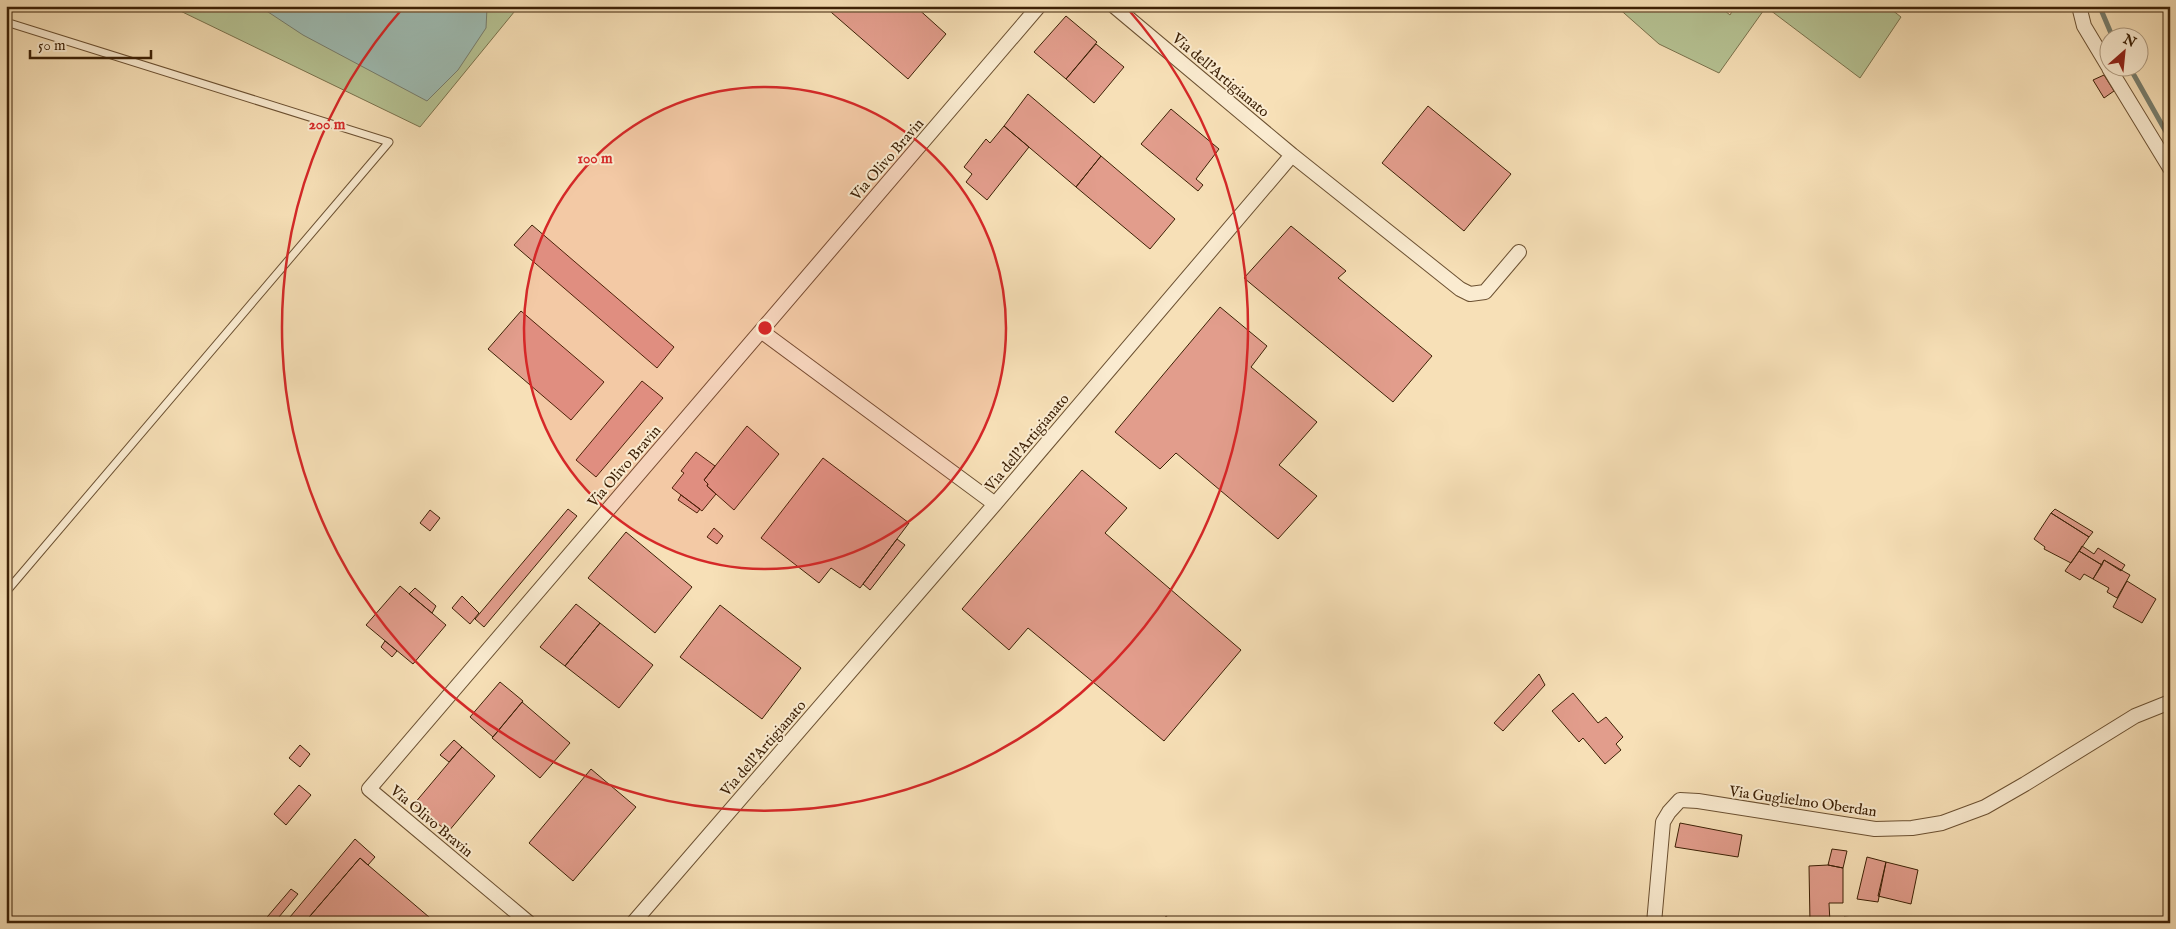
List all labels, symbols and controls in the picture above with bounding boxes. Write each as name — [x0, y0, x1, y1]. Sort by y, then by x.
scale bar — [30, 28, 151, 60]
street label: Via dell'Artigianato — [1167, 28, 1273, 122]
north arrow — [2098, 28, 2148, 78]
text: N — [2119, 30, 2139, 52]
text: 50 m — [38, 36, 66, 55]
street label: Via Olivo Bravin — [846, 114, 928, 205]
text: 200 m — [309, 115, 346, 134]
text: 100 m — [577, 149, 613, 168]
centre of rings — [756, 319, 774, 337]
street label: Via dell'Artigianato — [980, 390, 1074, 496]
street label: Via Olivo Bravin — [583, 421, 665, 512]
street label: Via dell'Artigianato — [716, 696, 810, 801]
street label: Via Olivo Bravin — [386, 781, 477, 862]
street label: Via Guglielmo Oberdan — [1727, 782, 1878, 821]

